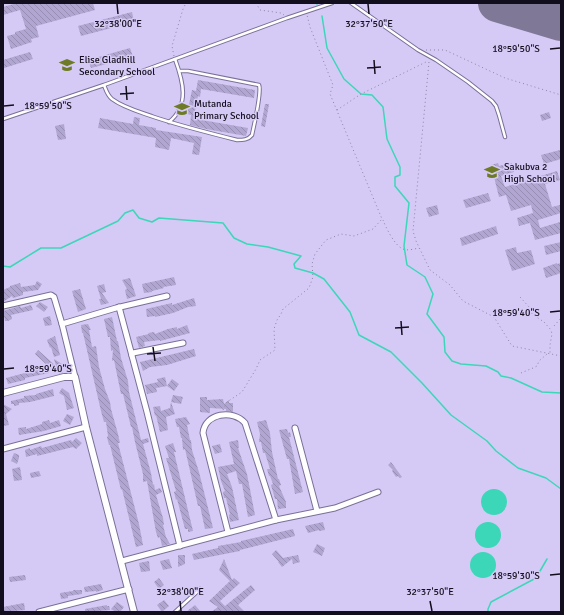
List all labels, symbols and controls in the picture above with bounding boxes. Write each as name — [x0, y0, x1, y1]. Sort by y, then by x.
text: 32°38'00"E — [94, 18, 142, 30]
text: 32°37'50"E — [345, 18, 393, 30]
text: 18°59'50"S — [492, 43, 540, 55]
place label: Elise Gladhill Secondary School — [79, 54, 155, 78]
school or university icon: Elise Gladhill Secondary School — [58, 56, 76, 74]
place label: Mutanda Primary School — [194, 98, 259, 122]
text: 18°59'50"S — [24, 100, 72, 112]
school or university icon: Mutanda Primary School — [173, 100, 191, 118]
place label: Sakubva 2 High School — [504, 161, 555, 185]
school or university icon: Sakubva 2 High School — [483, 163, 501, 181]
text: 18°59'40"S — [492, 307, 540, 319]
text: 18°59'40"S — [24, 363, 72, 375]
text: 18°59'30"S — [492, 570, 540, 582]
text: 32°38'00"E — [156, 586, 204, 598]
text: 32°37'50"E — [406, 586, 454, 598]

